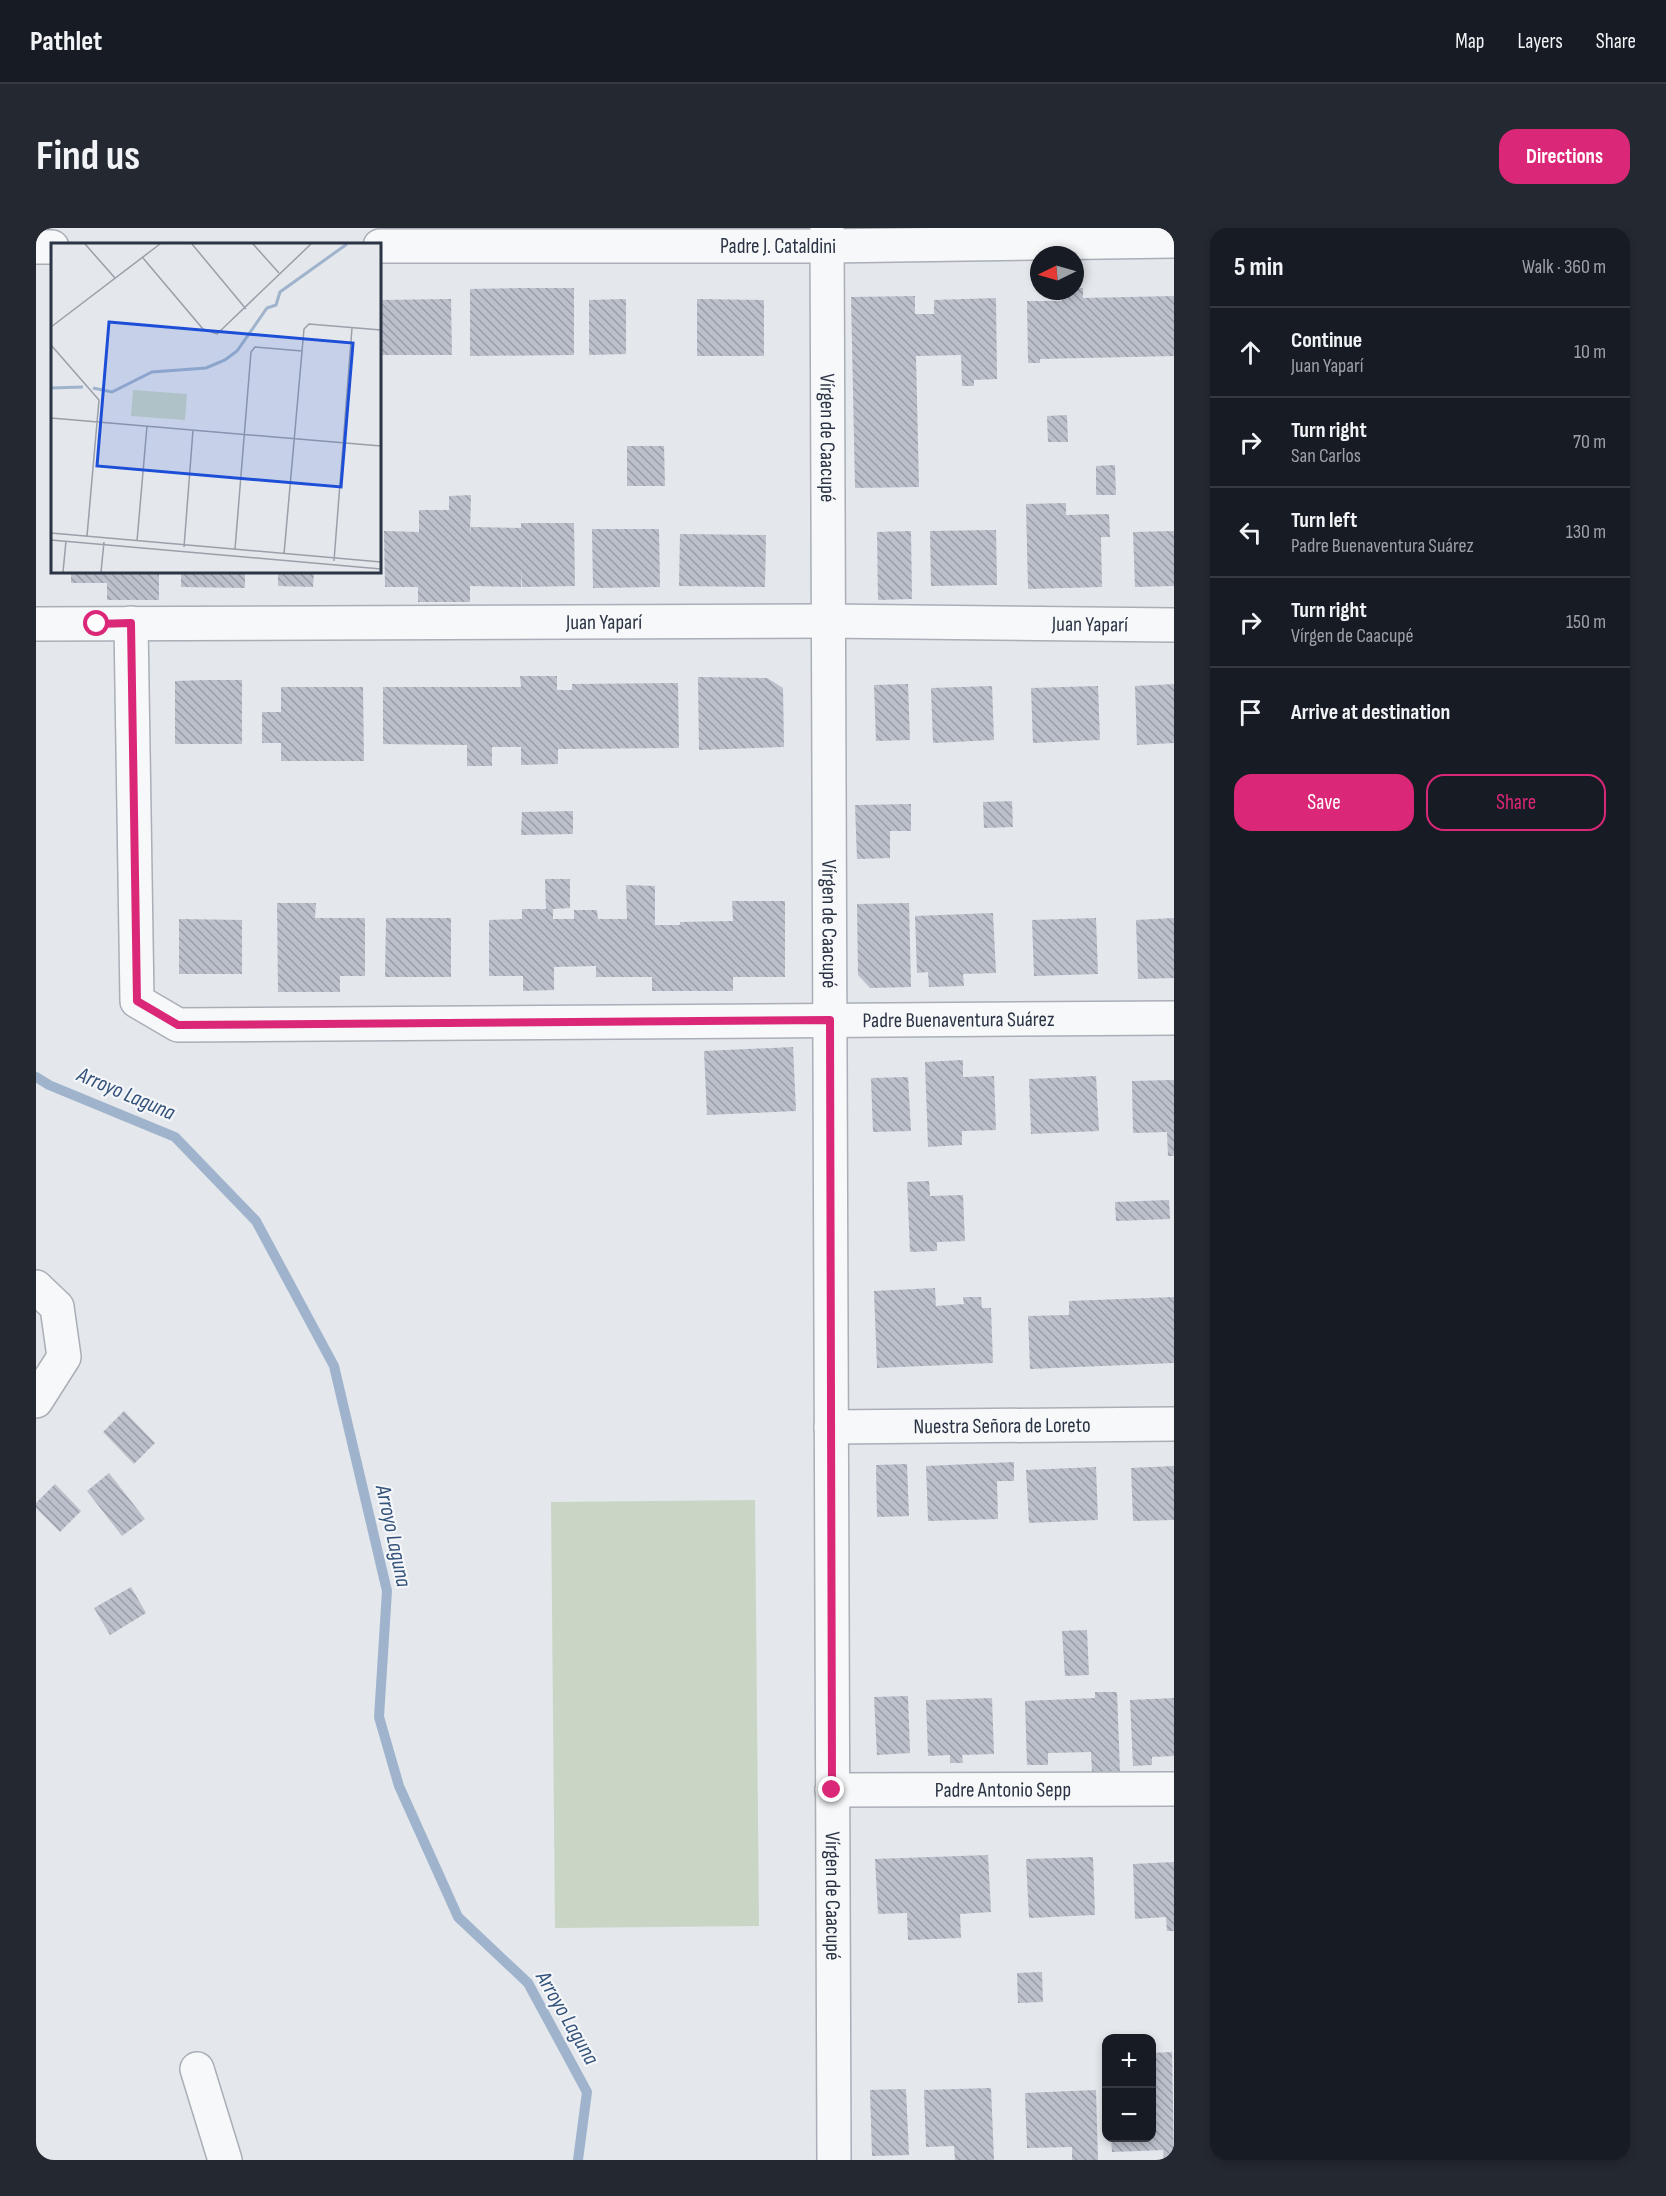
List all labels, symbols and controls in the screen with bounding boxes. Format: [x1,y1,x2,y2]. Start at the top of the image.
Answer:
text: Pathlet [30,25,102,58]
text: Map [1455,29,1484,54]
text: Layers [1517,29,1563,54]
text: Share [1596,29,1636,54]
button: Directions [1499,129,1630,184]
text: Find us [36,131,140,182]
street label: Padre J. Cataldini [720,233,836,259]
inset map [51,243,381,573]
north arrow [1030,246,1084,300]
text: 5 min [1234,252,1284,283]
text: Walk · 360 m [1522,255,1606,279]
text: Continue [1291,327,1362,354]
icon: ahead [1234,336,1267,369]
text: 10 m [1574,340,1606,364]
text: Juan Yaparí [1291,354,1364,378]
street label: Vírgen de Caacupé [815,374,840,502]
text: Turn right [1291,417,1367,444]
icon: right [1234,426,1267,459]
text: 70 m [1573,430,1606,454]
text: San Carlos [1291,444,1361,468]
text: Turn left [1291,507,1357,534]
icon: left [1234,516,1267,549]
text: 130 m [1566,520,1606,544]
text: Padre Buenaventura Suárez [1291,534,1474,558]
text: Turn right [1291,597,1367,624]
icon: right [1234,606,1267,639]
street label: Juan Yaparí [565,609,642,634]
route start [83,610,109,636]
text: 150 m [1566,610,1606,634]
street label: Juan Yaparí [1051,611,1128,637]
text: Vírgen de Caacupé [1291,624,1414,648]
icon: arrive [1234,696,1267,729]
text: Arrive at destination [1291,699,1450,726]
button: Save [1234,774,1414,831]
button: Share [1426,774,1606,831]
street label: Vírgen de Caacupé [817,860,842,988]
street label: Padre Buenaventura Suárez [862,1006,1055,1033]
water label: Arroyo Laguna [72,1061,179,1127]
street label: Nuestra Señora de Loreto [913,1412,1091,1439]
water label: Arroyo Laguna [369,1482,417,1590]
route end [818,1776,844,1802]
street label: Padre Antonio Sepp [935,1777,1071,1802]
street label: Vírgen de Caacupé [820,1832,846,1960]
water label: Arroyo Laguna [529,1966,605,2070]
map controls [1102,2034,1156,2142]
button: + [1102,2034,1156,2088]
button: − [1102,2088,1156,2142]

